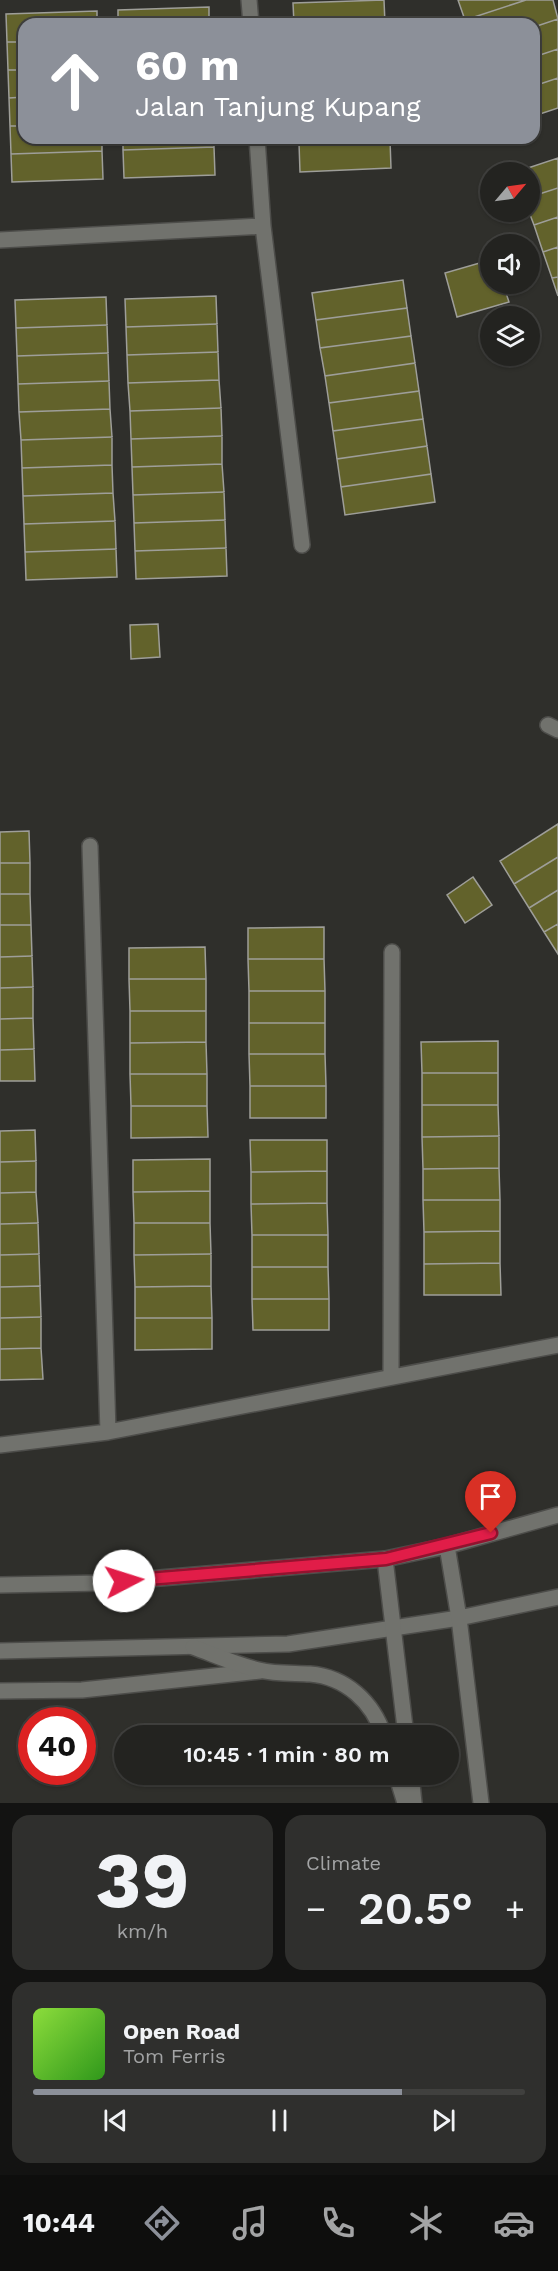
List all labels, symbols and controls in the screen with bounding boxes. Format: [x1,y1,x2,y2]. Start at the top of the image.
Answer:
text: 60 m [135,41,239,90]
icon: ahead [36,42,114,120]
text: Jalan Tanjung Kupang [135,91,421,123]
north arrow [480,162,540,222]
map controls [480,162,540,366]
button: sound [480,234,540,294]
button: layers [480,306,540,366]
pin [465,1471,516,1533]
icon: arrive [474,1480,507,1513]
position arrow [92,1549,156,1613]
speed limit sign: 40 [18,1707,96,1785]
text: 10:45 · 1 min · 80 m [183,1742,390,1767]
text: 39 [95,1834,190,1926]
text: Climate [306,1851,381,1875]
text: 20.5° [358,1882,473,1935]
text: − [306,1889,326,1928]
text: + [505,1889,525,1928]
text: km/h [117,1919,168,1943]
text: Open Road [123,2019,240,2044]
text: Tom Ferris [123,2044,226,2068]
icon: previous [99,2104,132,2137]
icon: pause [263,2104,296,2137]
icon: next [427,2104,460,2137]
icon: directions [141,2202,183,2244]
icon: music [229,2202,271,2244]
icon: phone [317,2202,359,2244]
icon: climate [405,2202,447,2244]
icon: car [493,2202,535,2244]
text: 10:44 [23,2207,95,2239]

